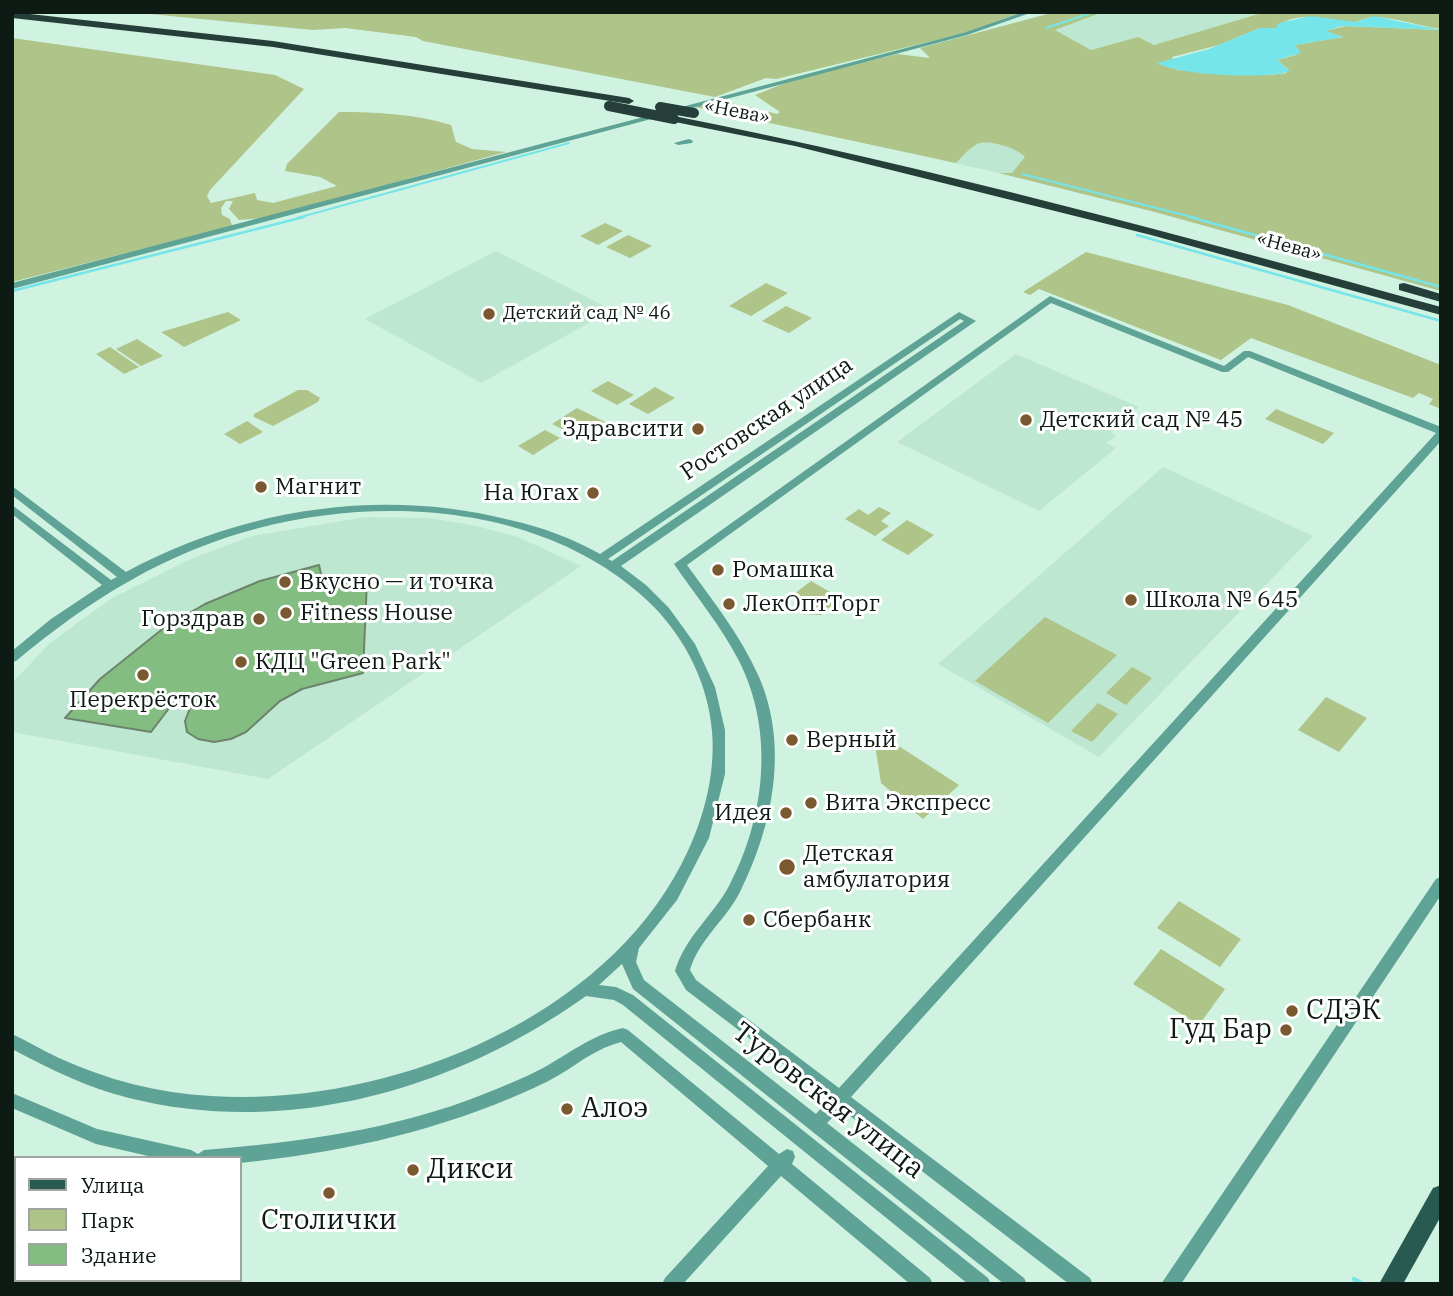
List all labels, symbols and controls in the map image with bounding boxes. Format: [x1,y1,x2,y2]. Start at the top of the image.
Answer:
street label: «Нева» [703,95,771,129]
street label: «Нева» [1254,228,1324,266]
place label: Детский сад № 46 [503,303,671,325]
marker: Детский сад № 46 [481,306,497,322]
street label: Ростовская улица [676,351,858,487]
place label: Детский сад № 45 [1040,406,1243,434]
marker: Детский сад № 45 [1018,412,1034,428]
place label: Здравсити [562,415,684,443]
marker: Здравсити [690,421,706,437]
place label: Магнит [275,473,361,501]
marker: Магнит [253,479,269,495]
place label: На Югах [484,479,579,507]
marker: На Югах [585,485,601,501]
place label: Ромашка [732,556,835,584]
marker: Ромашка [710,562,726,578]
place label: Вкусно — и точка [299,568,494,596]
marker: Вкусно — и точка [277,574,293,590]
place label: Школа № 645 [1145,586,1299,614]
place label: ЛекОптТорг [743,590,880,618]
marker: Школа № 645 [1123,592,1139,608]
marker: ЛекОптТорг [721,596,737,612]
place label: Fitness House [300,599,453,627]
place label: Горздрав [141,605,245,633]
marker: Fitness House [278,605,294,621]
marker: Горздрав [251,611,267,627]
place label: КДЦ "Green Park" [255,648,451,676]
marker: КДЦ "Green Park" [233,654,249,670]
marker: Перекрёсток [135,667,151,683]
place label: Перекрёсток [69,686,217,714]
place label: Верный [806,726,897,754]
marker: Верный [784,732,800,748]
place label: Вита Экспресс [825,789,991,817]
marker: Вита Экспресс [803,795,819,811]
place label: Идея [714,799,772,827]
marker: Идея [778,805,794,821]
place label: Детская амбулатория [803,840,950,894]
marker: Детская амбулатория [777,857,797,877]
place label: Сбербанк [763,906,871,934]
marker: Сбербанк [741,912,757,928]
place label: СДЭК [1306,994,1381,1028]
marker: СДЭК [1284,1003,1300,1019]
place label: Гуд Бар [1169,1013,1272,1047]
street label: Туровская улица [725,1016,931,1186]
marker: Гуд Бар [1278,1022,1294,1038]
place label: Алоэ [581,1092,648,1126]
marker: Алоэ [559,1101,575,1117]
place label: Дикси [427,1153,514,1187]
legend [14,1156,242,1282]
marker: Дикси [405,1162,421,1178]
text: Улица [81,1171,145,1199]
marker: Столички [321,1185,337,1201]
place label: Столички [261,1204,397,1238]
text: Парк [81,1206,134,1234]
text: Здание [81,1241,156,1269]

